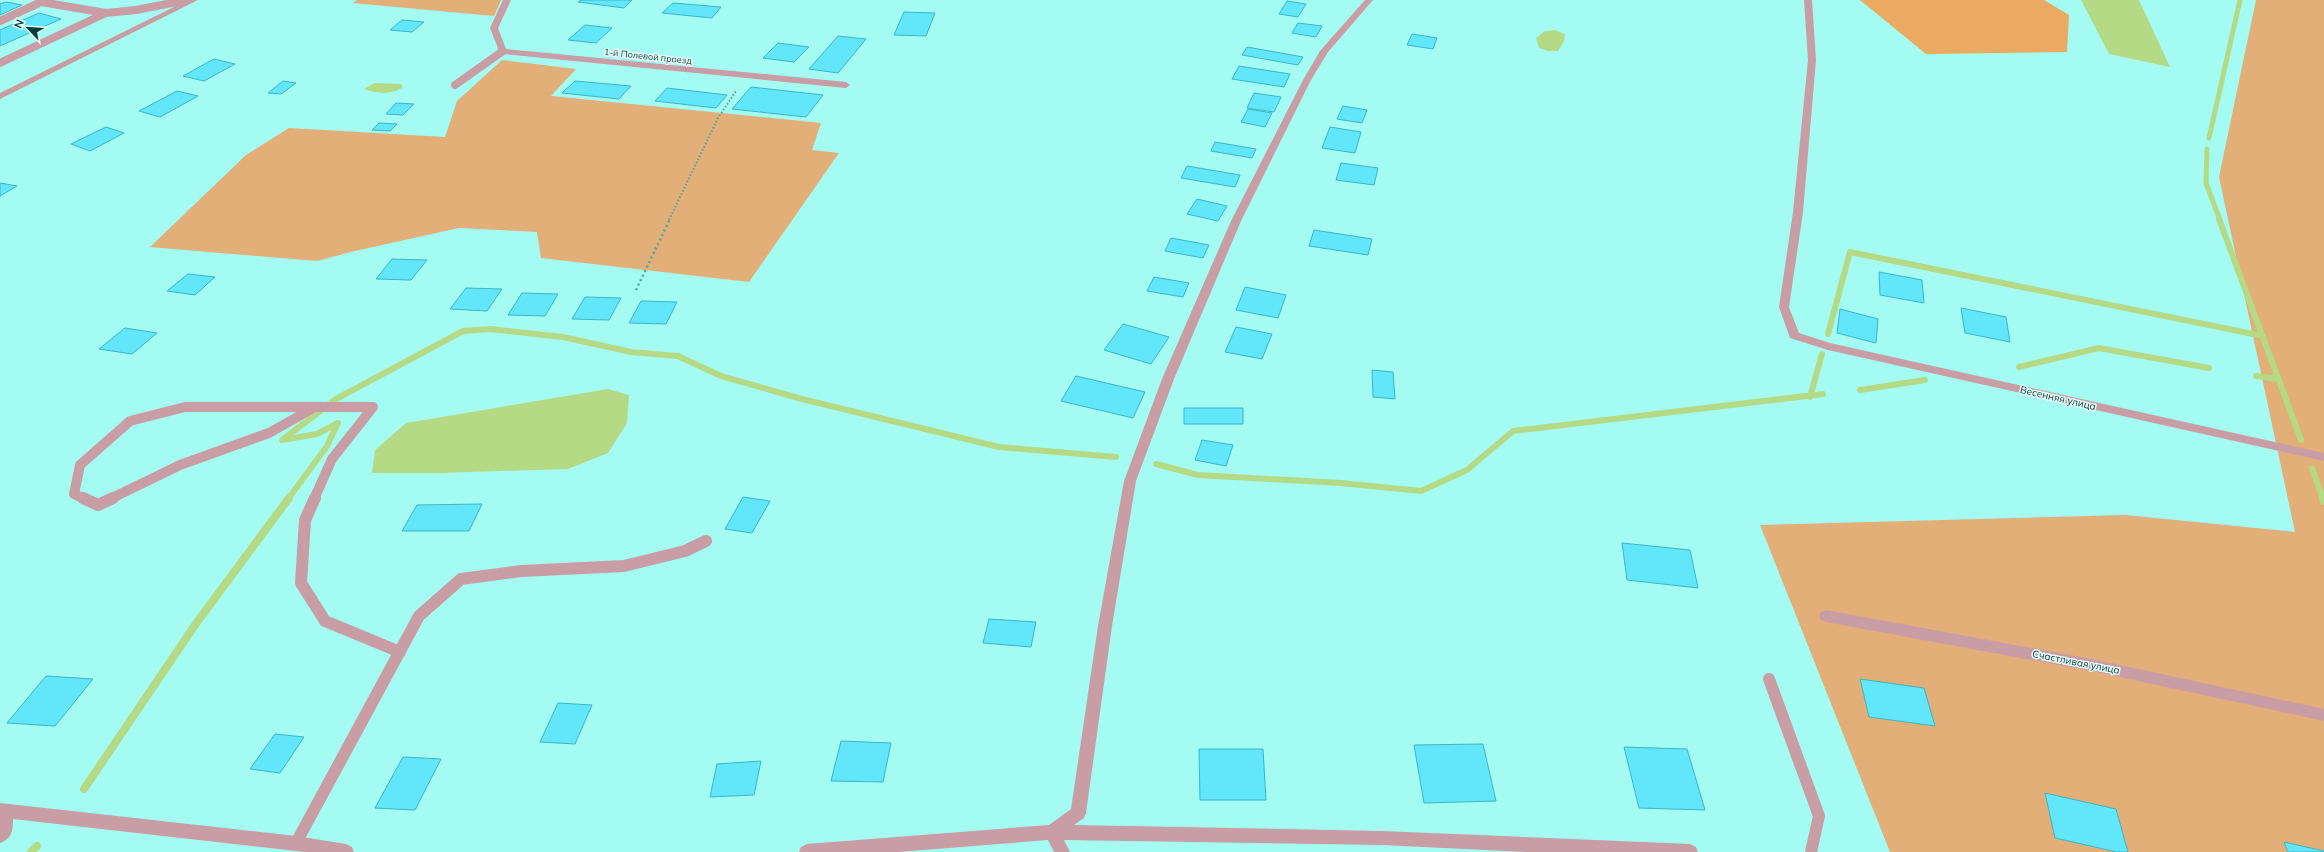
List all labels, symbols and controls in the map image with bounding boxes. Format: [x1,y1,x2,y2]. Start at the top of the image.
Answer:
north arrow [8,8,48,48]
text: N [11,17,27,30]
street label: 1-й Полевой проезд [603,46,693,66]
street label: Весенняя улица [2019,383,2097,413]
street label: Счастливая улица [2031,647,2121,677]

